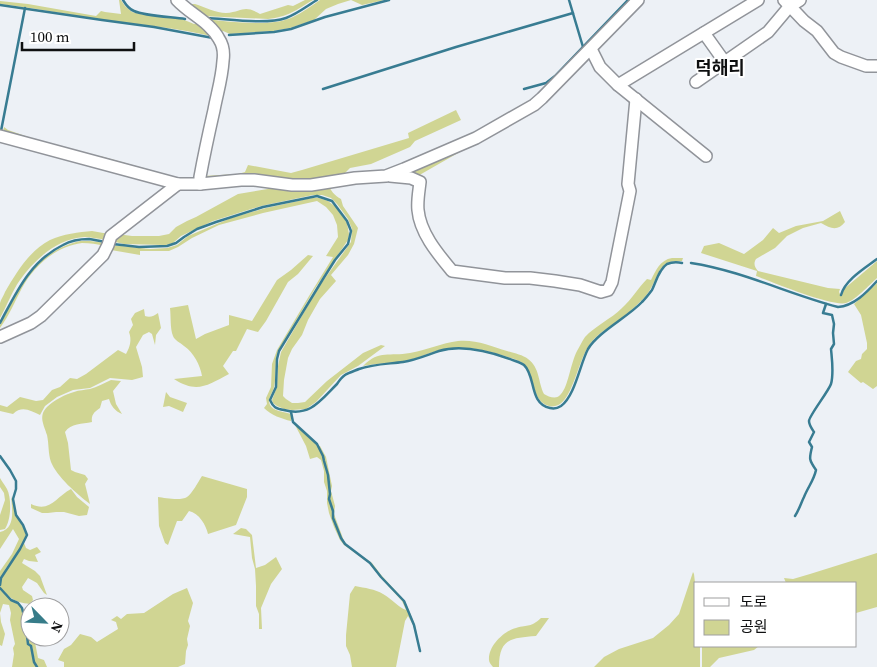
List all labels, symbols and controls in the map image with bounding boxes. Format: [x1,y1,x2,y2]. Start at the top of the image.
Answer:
scale bar [22,20,135,52]
text: 100 m [30,26,70,47]
district label: 덕해리 [695,55,745,80]
legend [694,582,857,647]
text: 도로 [740,591,768,612]
north arrow [20,597,70,647]
text: 공원 [740,616,768,637]
text: N [46,619,68,636]

